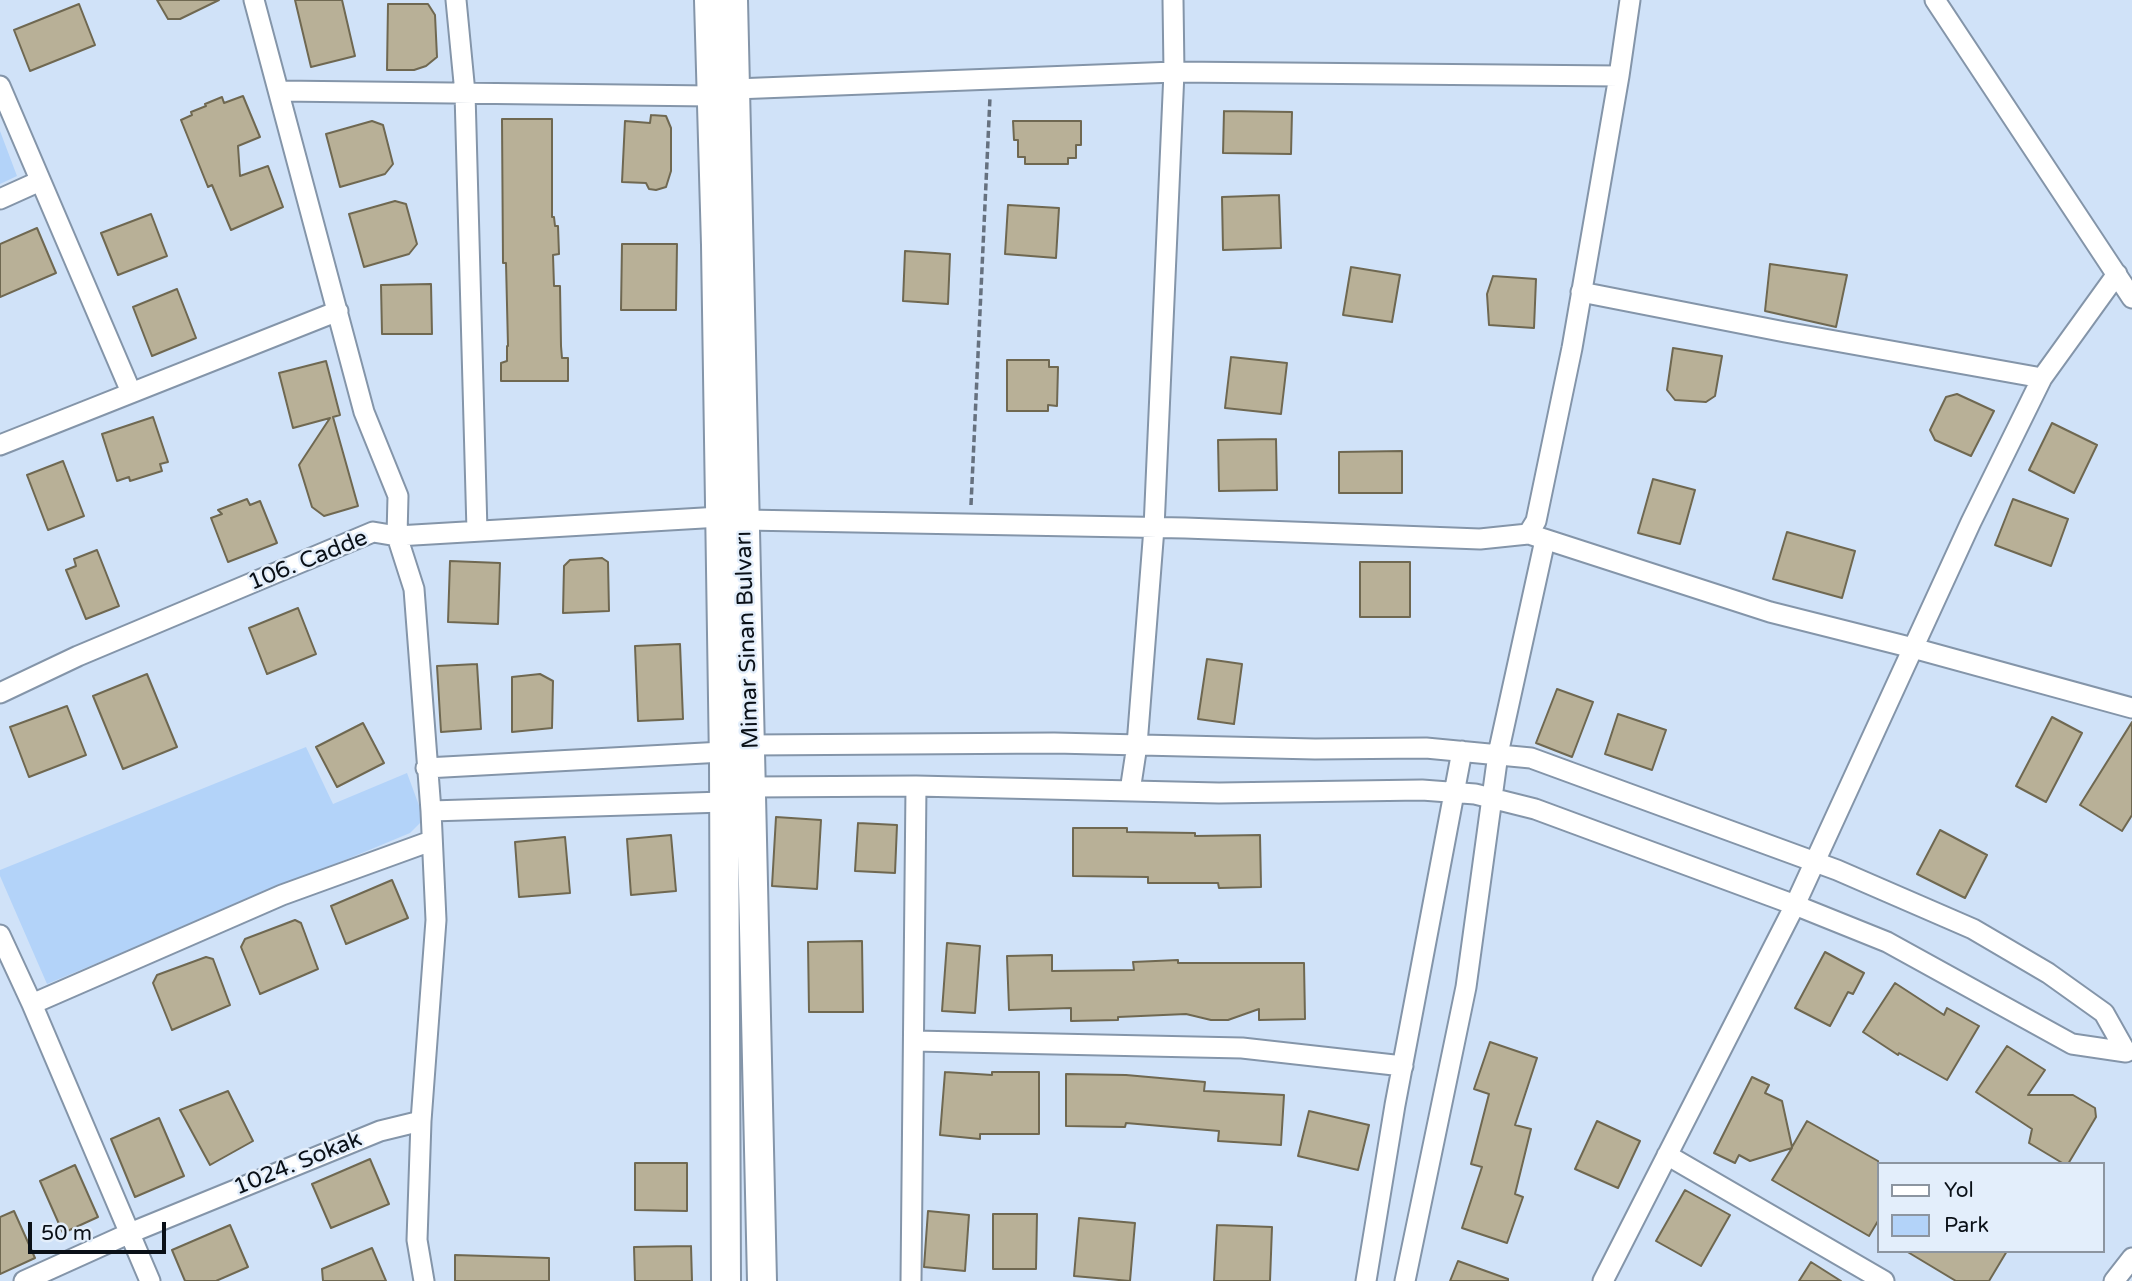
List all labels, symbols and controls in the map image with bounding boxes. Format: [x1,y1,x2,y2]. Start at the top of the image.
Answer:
street label: 106. Cadde [244,525,372,597]
street label: Mimar Sinan Bulvarı [730,530,766,750]
street label: 1024. Sokak [230,1126,366,1202]
legend [1876,1162,2104,1253]
text: Yol [1944,1178,1974,1203]
scale bar [32,1208,170,1252]
text: Park [1944,1213,1989,1238]
text: 50 m [41,1221,92,1246]

